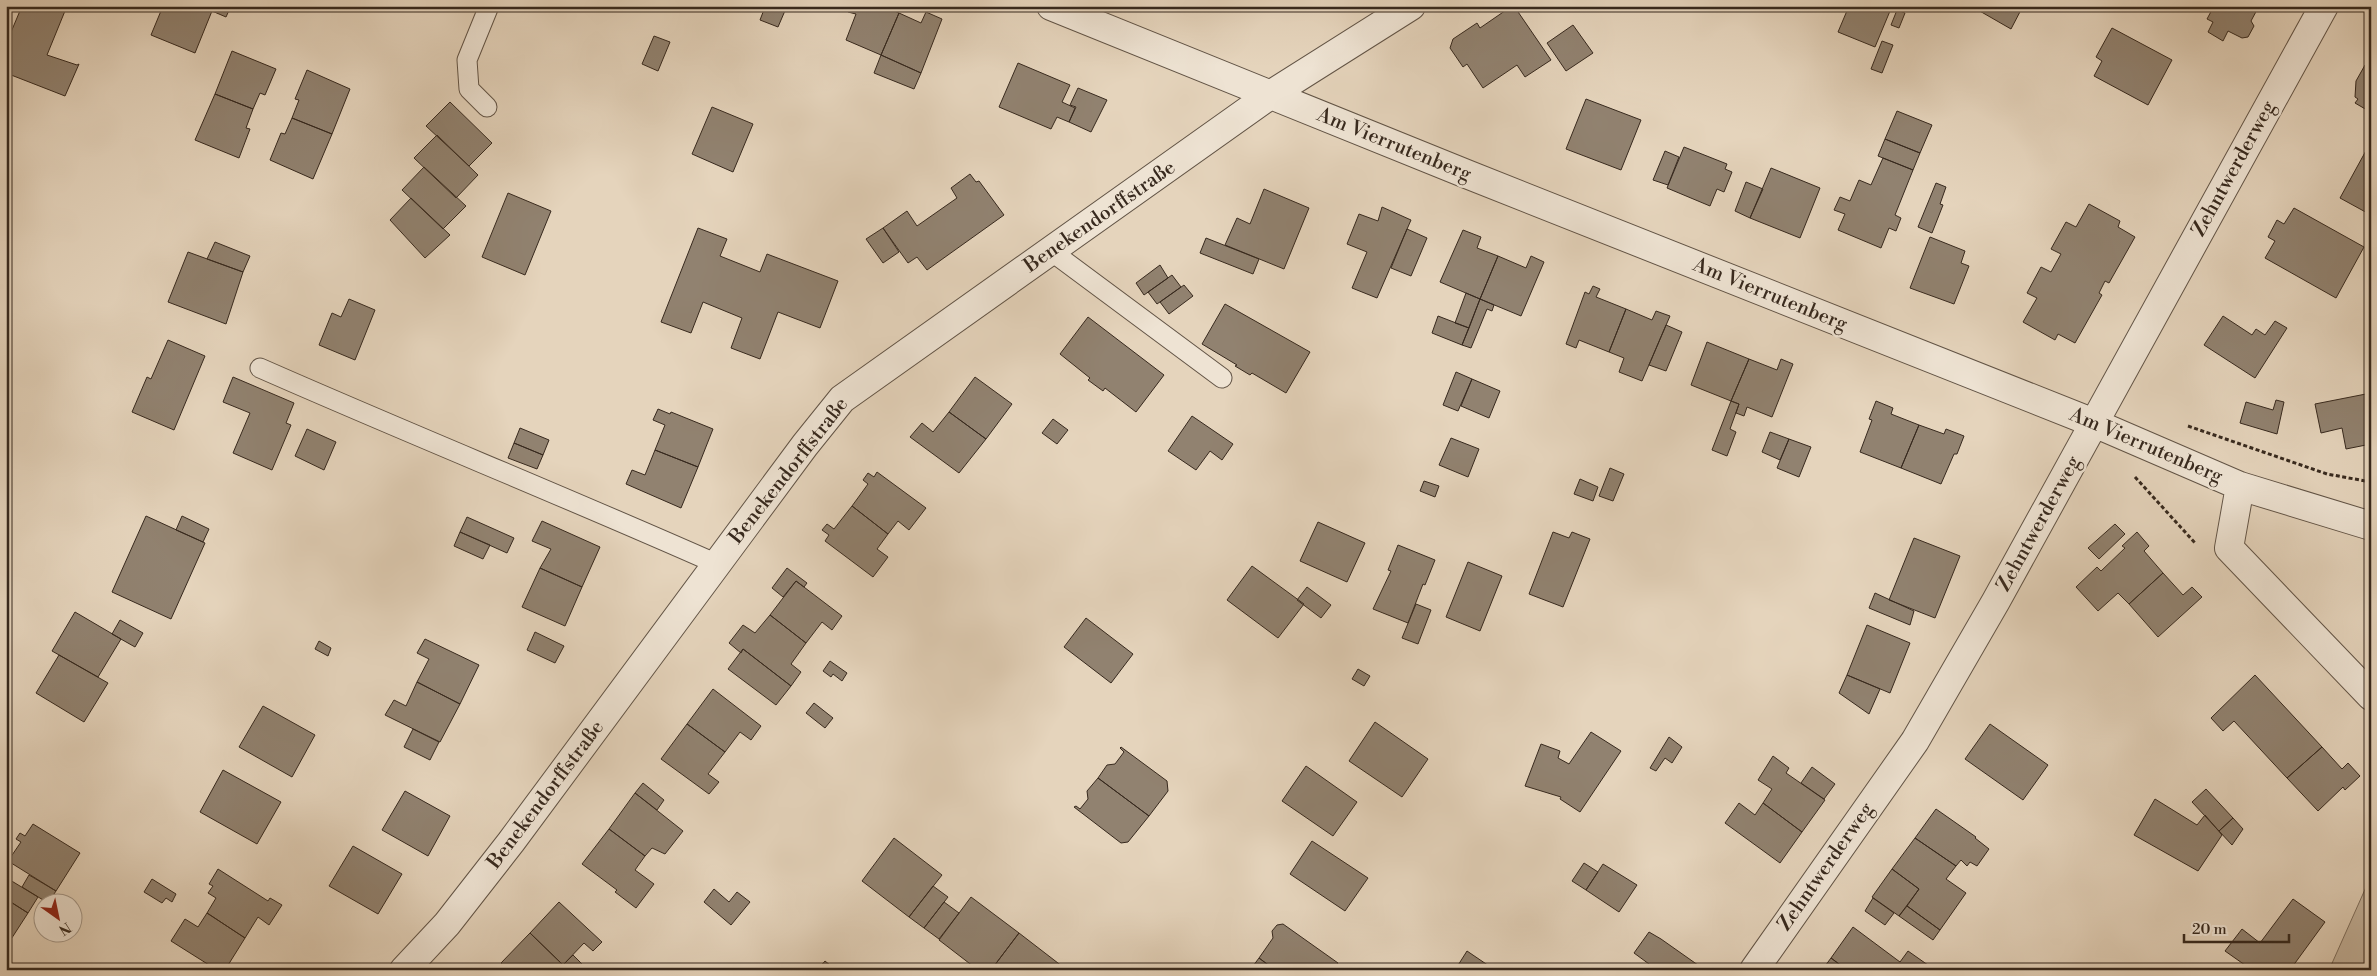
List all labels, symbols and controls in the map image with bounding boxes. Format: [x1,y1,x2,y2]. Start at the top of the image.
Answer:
street label: Zehntwerderweg [2186,96,2282,241]
street label: Am Vierrutenberg [1312,102,1475,188]
street label: Benekendorffstraße [1019,155,1181,279]
street label: Am Vierrutenberg [1688,252,1851,338]
street label: Benekendorffstraße [723,393,854,550]
street label: Am Vierrutenberg [2065,402,2227,490]
street label: Zehntwerderweg [1991,451,2087,596]
street label: Benekendorffstraße [481,716,610,875]
street label: Zehntwerderweg [1772,797,1880,936]
north arrow [32,894,82,944]
scale bar [2184,911,2290,943]
text: N [55,917,74,939]
text: 20 m [2192,920,2227,939]

